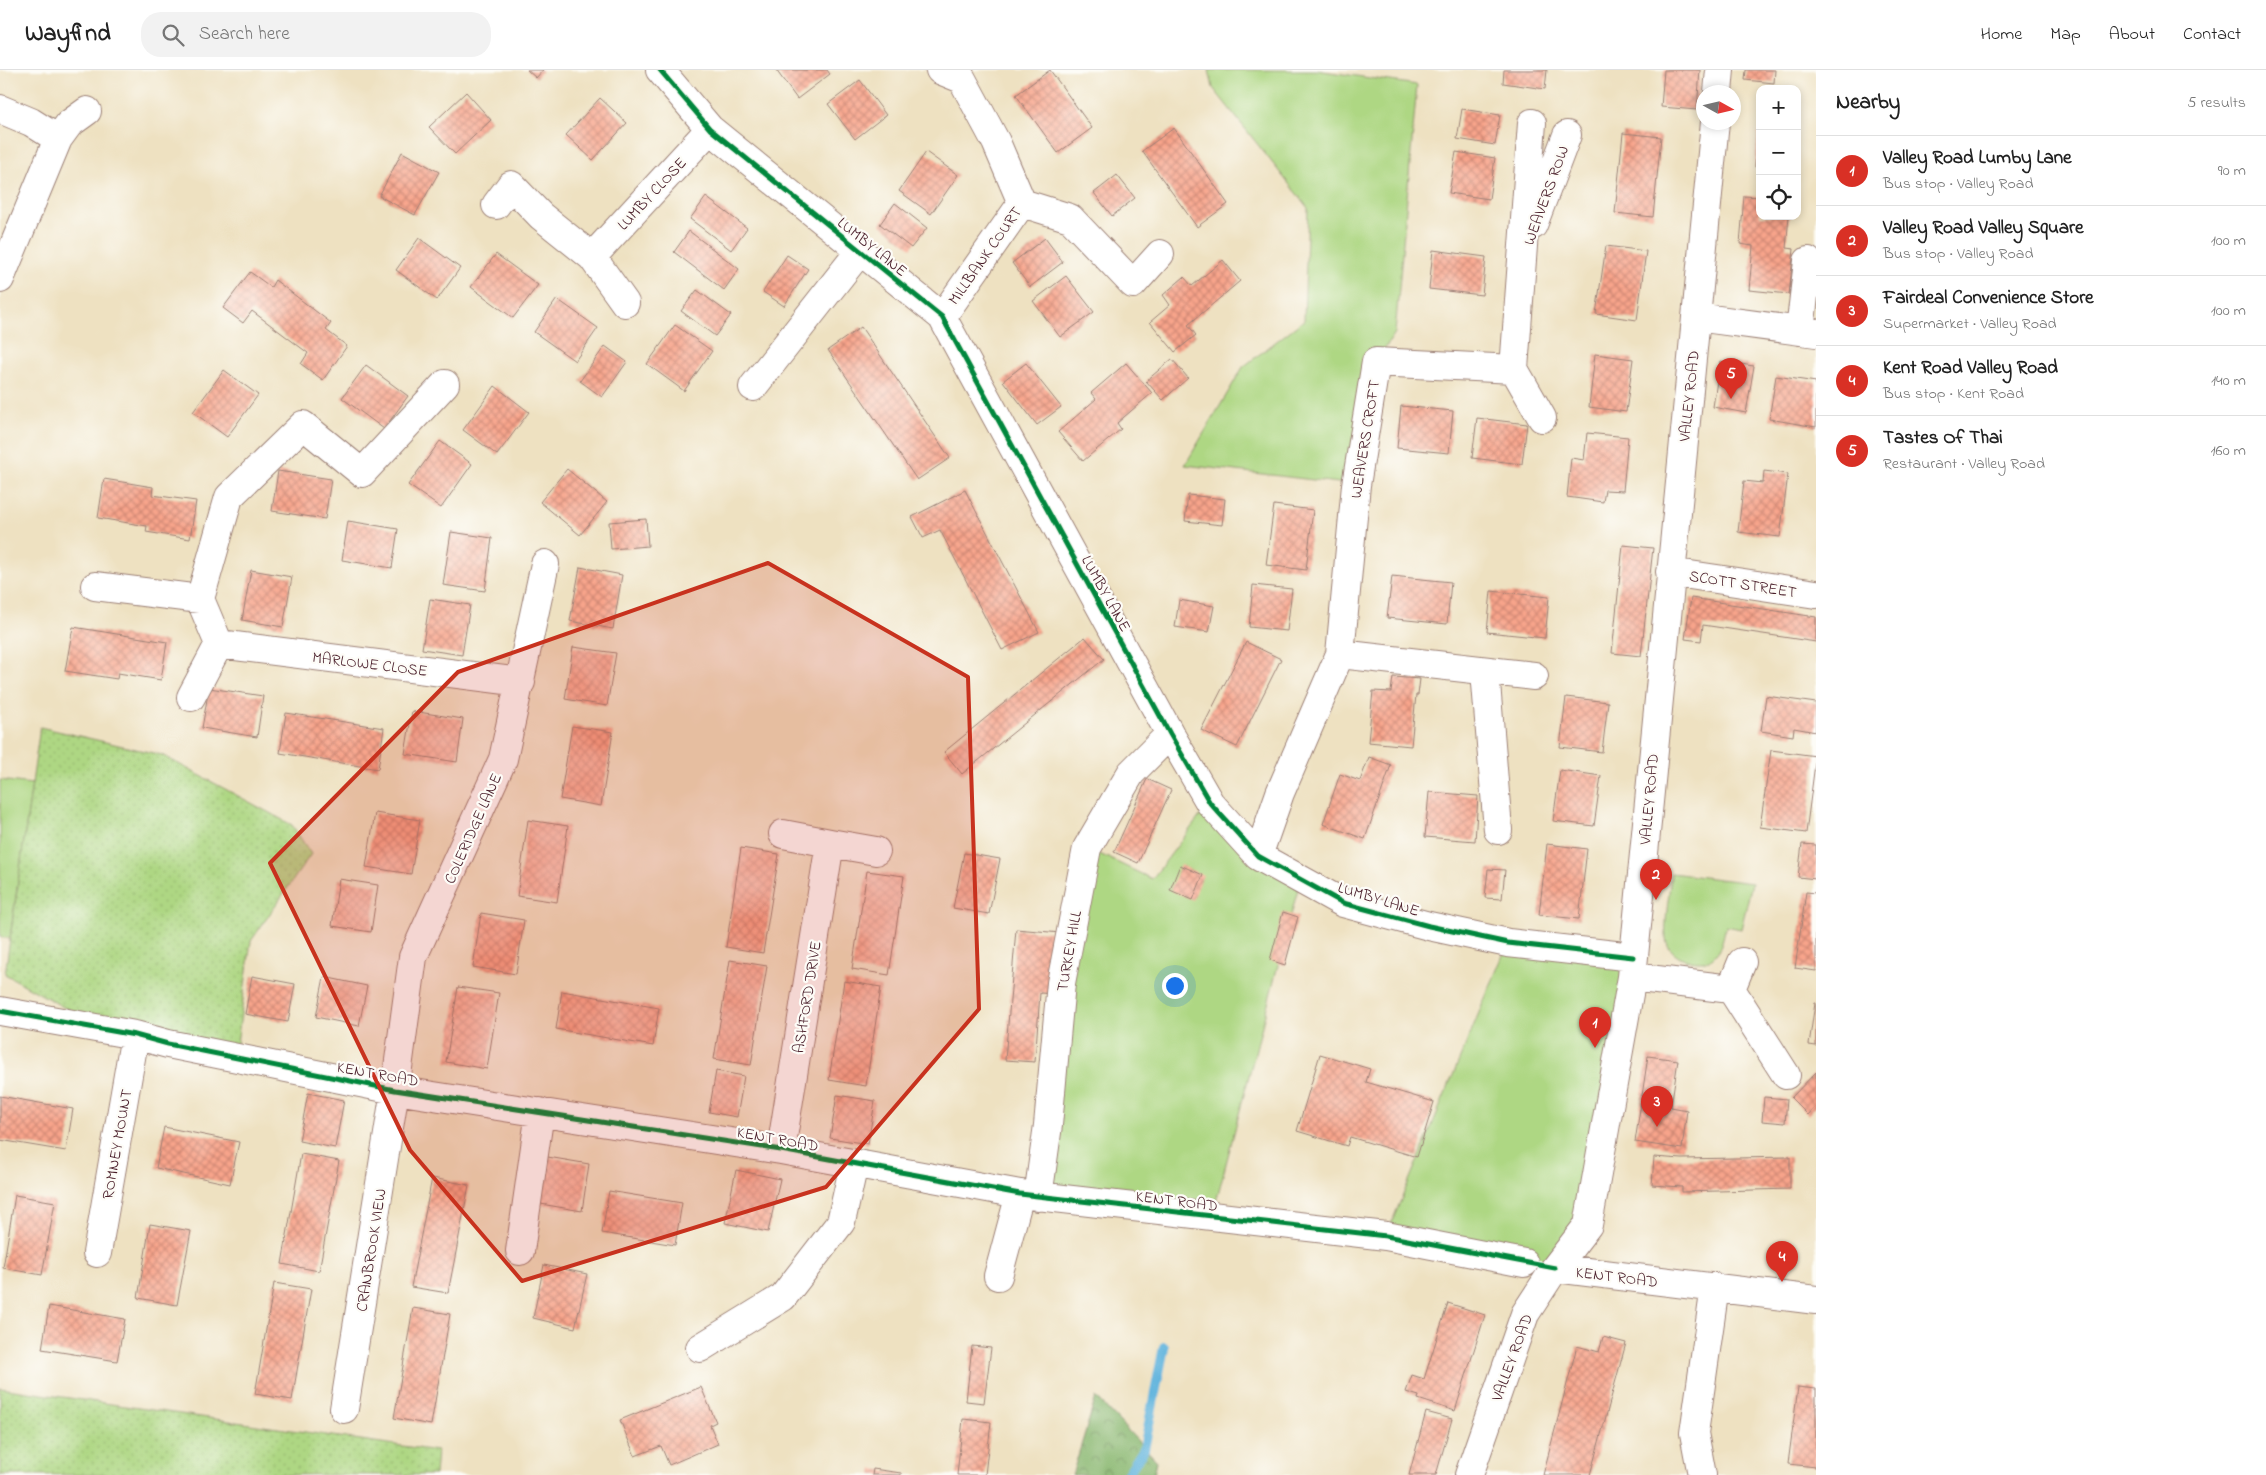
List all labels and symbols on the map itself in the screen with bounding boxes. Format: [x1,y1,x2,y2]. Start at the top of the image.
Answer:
north arrow [1696,85,1741,130]
street label: WEAVERS ROW [1518,143,1576,249]
street label: LUMBY CLOSE [612,152,693,237]
street label: MILLBANK COURT [943,202,1029,310]
street label: LUMBY LANE [831,212,912,283]
street label: VALLEY ROAD [1673,350,1707,444]
pin: 5 [1715,358,1747,399]
street label: WEAVERS CROFT [1345,378,1387,500]
street label: LUMBY LANE [1074,551,1136,637]
street label: SCOTT STREET [1687,565,1798,605]
street label: MARLOWE CLOSE [311,646,429,684]
street label: VALLEY ROAD [1634,753,1666,847]
street label: COLERIDGE LANE [439,770,509,888]
pin: 2 [1640,859,1672,900]
street label: LUMBY LANE [1335,876,1422,924]
street label: TURKEY HILL [1051,909,1089,994]
street label: ASHFORD DRIVE [787,940,829,1055]
your location [1162,973,1188,999]
pin: 1 [1579,1007,1611,1048]
street label: KENT ROAD [335,1056,420,1094]
pin: 3 [1641,1086,1673,1127]
street label: ROMNEY MOUNT [96,1087,139,1201]
street label: KENT ROAD [735,1121,820,1159]
street label: KENT ROAD [1134,1185,1219,1219]
street label: CRANBROOK VIEW [350,1187,394,1314]
pin: 4 [1766,1241,1798,1282]
street label: KENT ROAD [1574,1261,1659,1295]
street label: VALLEY ROAD [1486,1311,1540,1406]

